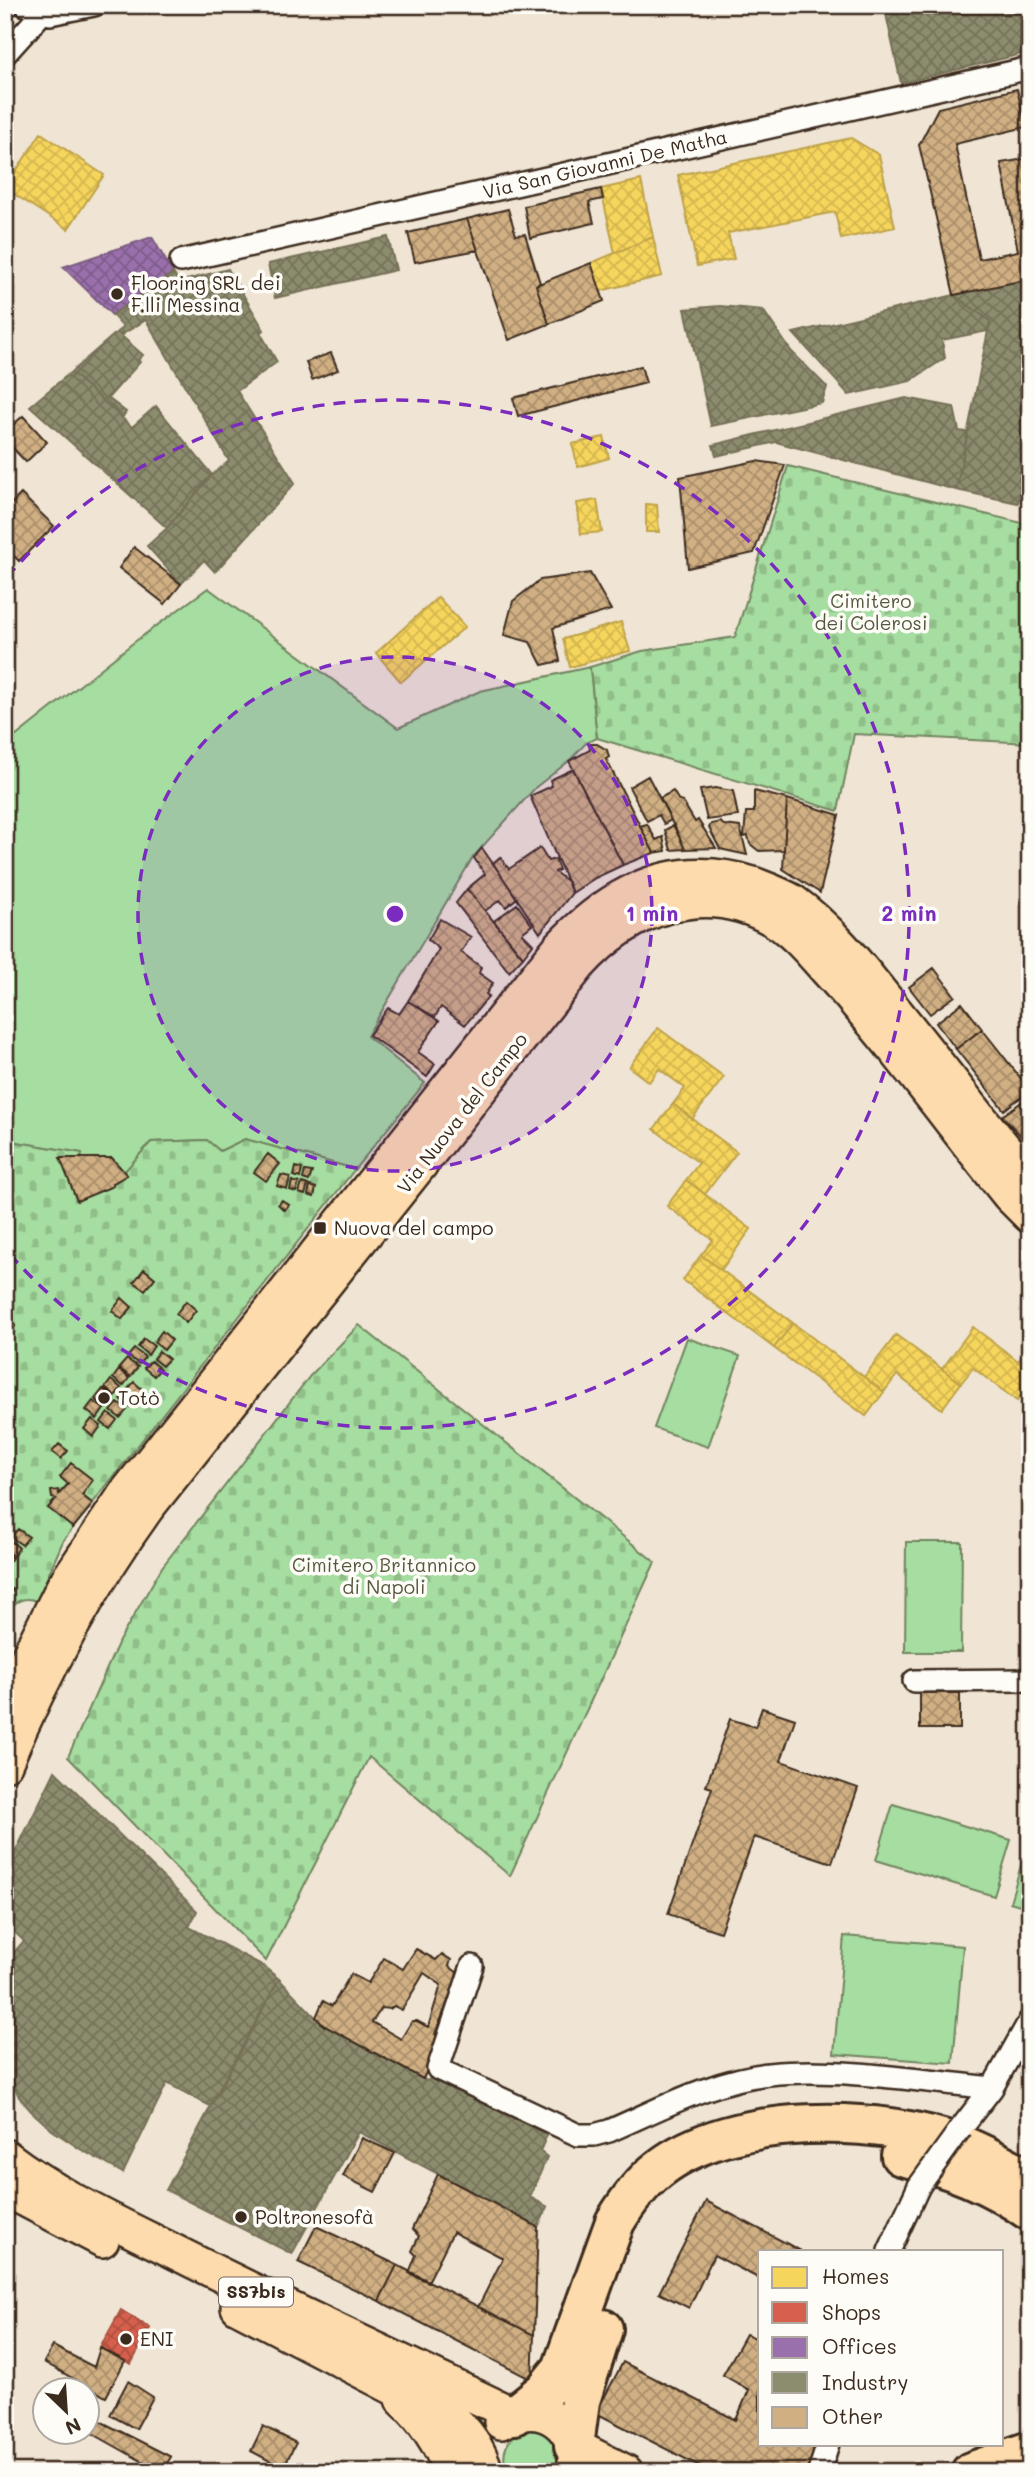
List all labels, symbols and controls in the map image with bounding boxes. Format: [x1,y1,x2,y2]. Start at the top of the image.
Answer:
street label: Via San Giovanni De Matha [480,123,729,204]
place label: Flooring SRL dei F.lli Messina [131,270,280,317]
marker: Flooring SRL dei F.lli Messina [109,286,125,302]
park label: Cimitero dei Colerosi [815,588,927,635]
text: 1 min [626,899,678,926]
text: 2 min [881,899,937,926]
centre of rings [383,902,407,926]
street label: Via Nuova del Campo [391,1027,532,1198]
place label: Nuova del campo [334,1215,493,1240]
marker: Nuova del campo [312,1220,328,1236]
place label: Totò [118,1385,159,1410]
marker: Totò [96,1390,112,1406]
park label: Cimitero Britannico di Napoli [292,1552,476,1599]
place label: Poltronesofà [255,2204,374,2229]
marker: Poltronesofà [233,2209,249,2225]
legend [758,2250,1004,2446]
text: Homes [822,2262,889,2289]
road number: SS7bis [219,2278,293,2306]
text: Shops [822,2298,881,2325]
place label: ENI [140,2326,173,2351]
marker: ENI [118,2331,134,2347]
text: Offices [822,2332,897,2359]
text: Industry [822,2368,909,2395]
north arrow [32,2376,102,2446]
text: Other [822,2402,883,2429]
text: N [62,2412,85,2441]

